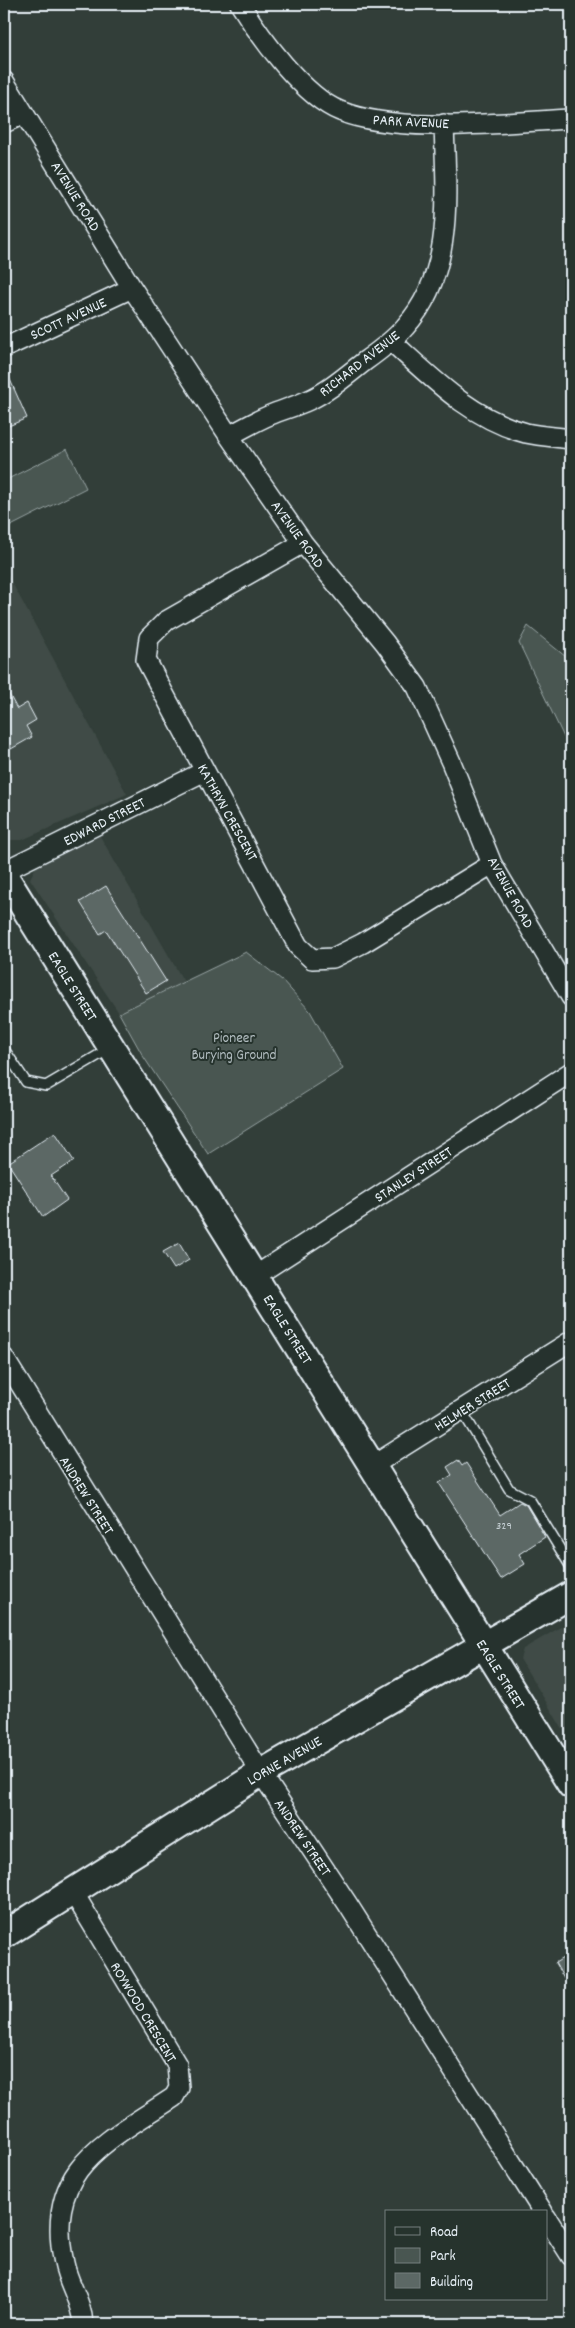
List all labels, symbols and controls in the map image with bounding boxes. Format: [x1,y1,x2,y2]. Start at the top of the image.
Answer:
street label: PARK AVENUE [372,110,450,136]
street label: AVENUE ROAD [44,158,105,237]
street label: SCOTT AVENUE [27,292,111,347]
street label: RICHARD AVENUE [315,326,406,403]
street label: AVENUE ROAD [264,497,329,574]
street label: KATHRYN CRESCENT [190,760,262,866]
street label: EDWARD STREET [60,793,150,853]
street label: AVENUE ROAD [480,853,538,933]
street label: EAGLE STREET [41,948,101,1026]
park label: Pioneer Burying Ground [191,1028,277,1067]
street label: STANLEY STREET [371,1142,458,1209]
street label: EAGLE STREET [256,1291,316,1369]
street label: HELMER STREET [431,1373,516,1438]
street label: ANDREW STREET [52,1452,118,1540]
house number: 329 [496,1518,512,1535]
street label: EAGLE STREET [469,1636,529,1714]
street label: LORNE AVENUE [243,1731,327,1792]
street label: ANDREW STREET [267,1795,335,1881]
street label: ROYWOOD CRESCENT [103,1958,181,2068]
legend [385,2210,548,2300]
text: Road [430,2222,458,2244]
text: Park [430,2246,456,2268]
text: Building [430,2272,473,2294]

